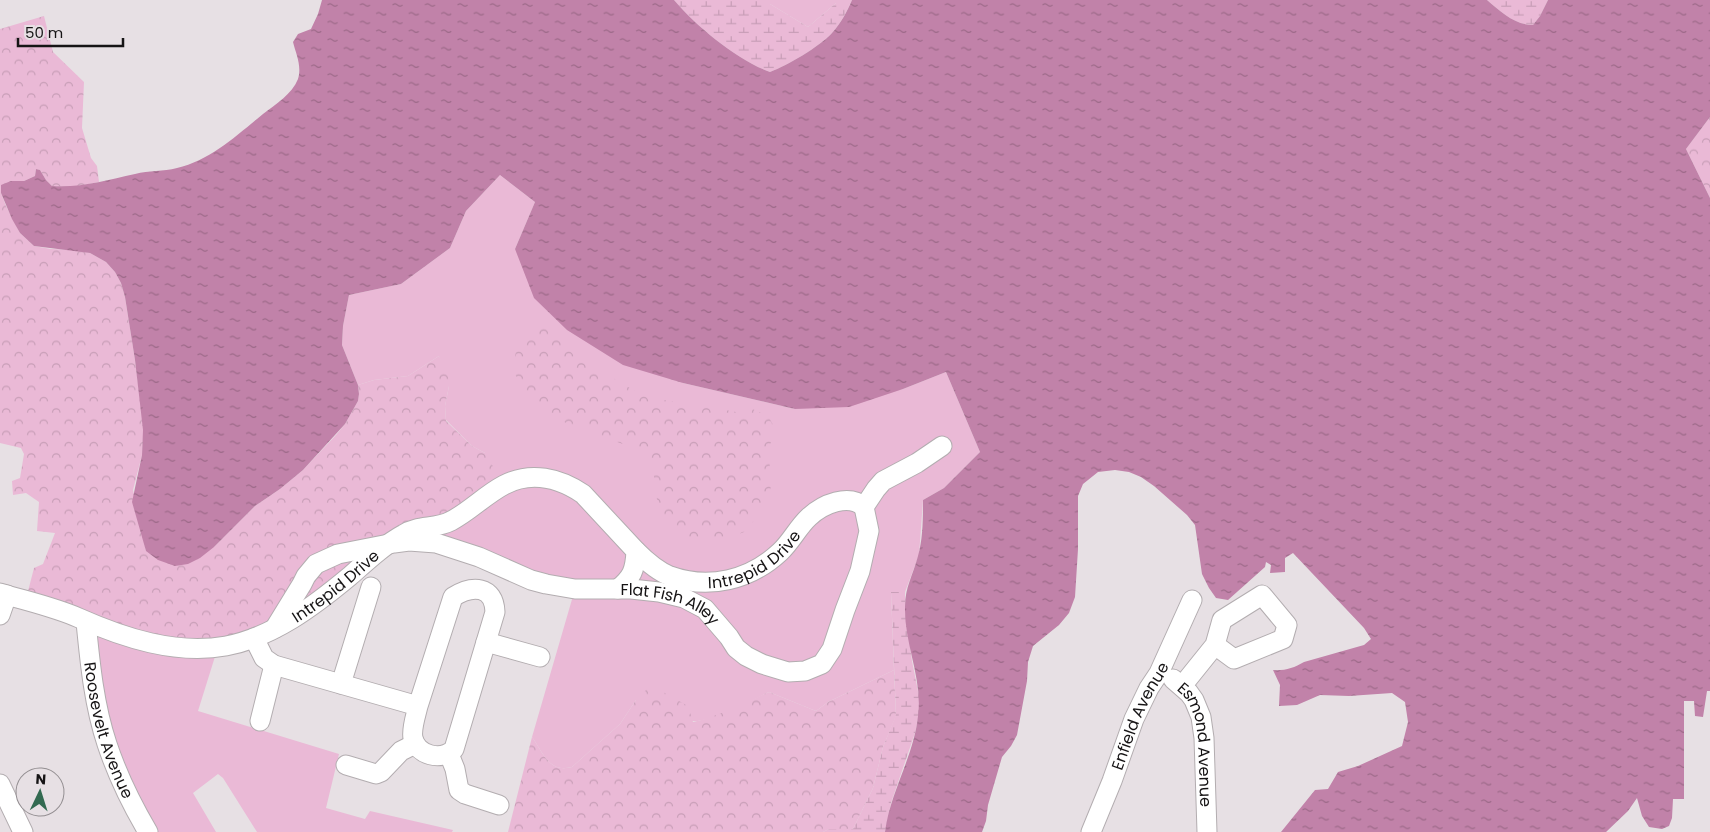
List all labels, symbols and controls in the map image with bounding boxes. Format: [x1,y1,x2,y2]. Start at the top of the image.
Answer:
scale bar [18,15,122,47]
text: 50 m [25,22,63,43]
street label: Intrepid Drive [707,525,806,594]
street label: Intrepid Drive [288,544,384,628]
street label: Flat Fish Alley [621,578,725,630]
street label: Enfield Avenue [1106,658,1174,773]
street label: Roosevelt Avenue [78,661,139,803]
street label: Esmond Avenue [1172,677,1217,807]
north arrow [15,767,65,817]
text: N [35,769,47,789]

